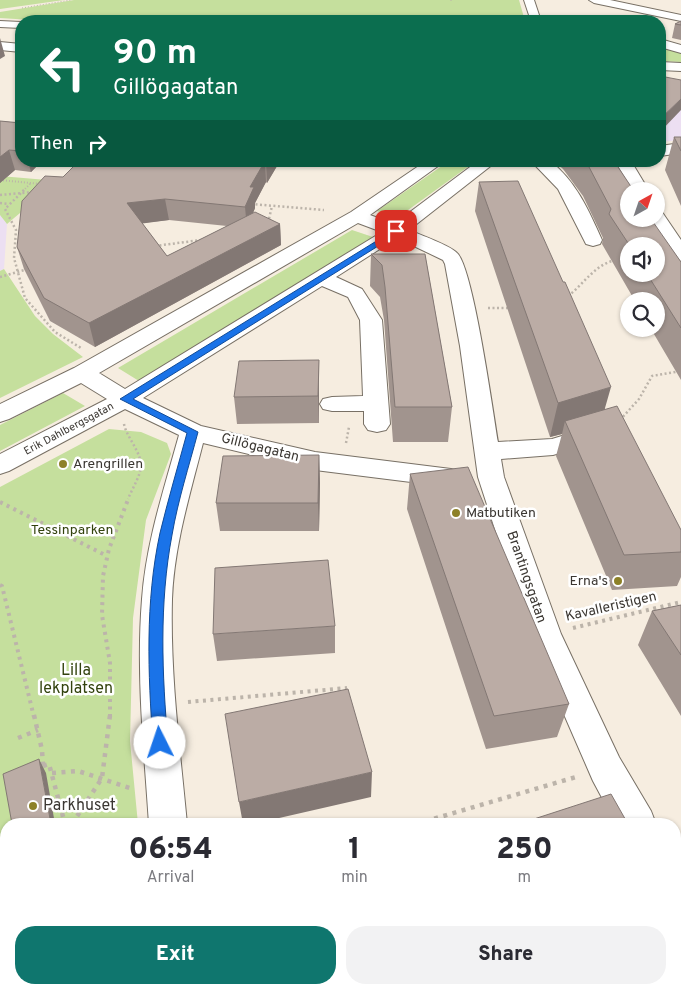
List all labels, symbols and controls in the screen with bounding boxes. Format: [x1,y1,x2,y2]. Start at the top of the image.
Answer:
text: 90 m [113,32,197,76]
icon: left [30,35,95,100]
text: Gillögagatan [113,75,238,102]
icon: right [83,130,111,158]
text: Then [30,132,73,156]
north arrow [620,182,665,228]
map controls [620,182,665,337]
pin [375,210,417,252]
icon: arrive [382,217,410,245]
button: sound [620,237,665,282]
button: search [620,292,665,337]
street label: Erik Dahlbergsgatan [22,399,116,459]
street label: Gillögagatan [219,430,301,466]
place label: Arengrillen [73,456,143,473]
marker: Arengrillen [57,458,69,470]
place label: Matbutiken [466,505,536,522]
marker: Matbutiken [450,507,462,519]
park label: Tessinparken [31,522,113,539]
street label: Brantingsgatan [502,529,550,625]
place label: Erna's [569,573,608,590]
marker: Erna's [612,575,624,587]
street label: Kavalleristigen [564,588,658,626]
park label: Lilla lekplatsen [39,661,113,699]
position arrow [133,716,185,768]
place label: Parkhuset [43,796,116,816]
marker: Parkhuset [27,800,39,812]
text: 06:54 [128,832,213,869]
text: 1 [348,832,361,869]
text: 250 [496,832,553,869]
text: Arrival [147,868,194,888]
text: min [341,868,368,888]
text: m [518,868,531,888]
button: Exit [15,926,336,984]
button: Share [346,926,666,984]

